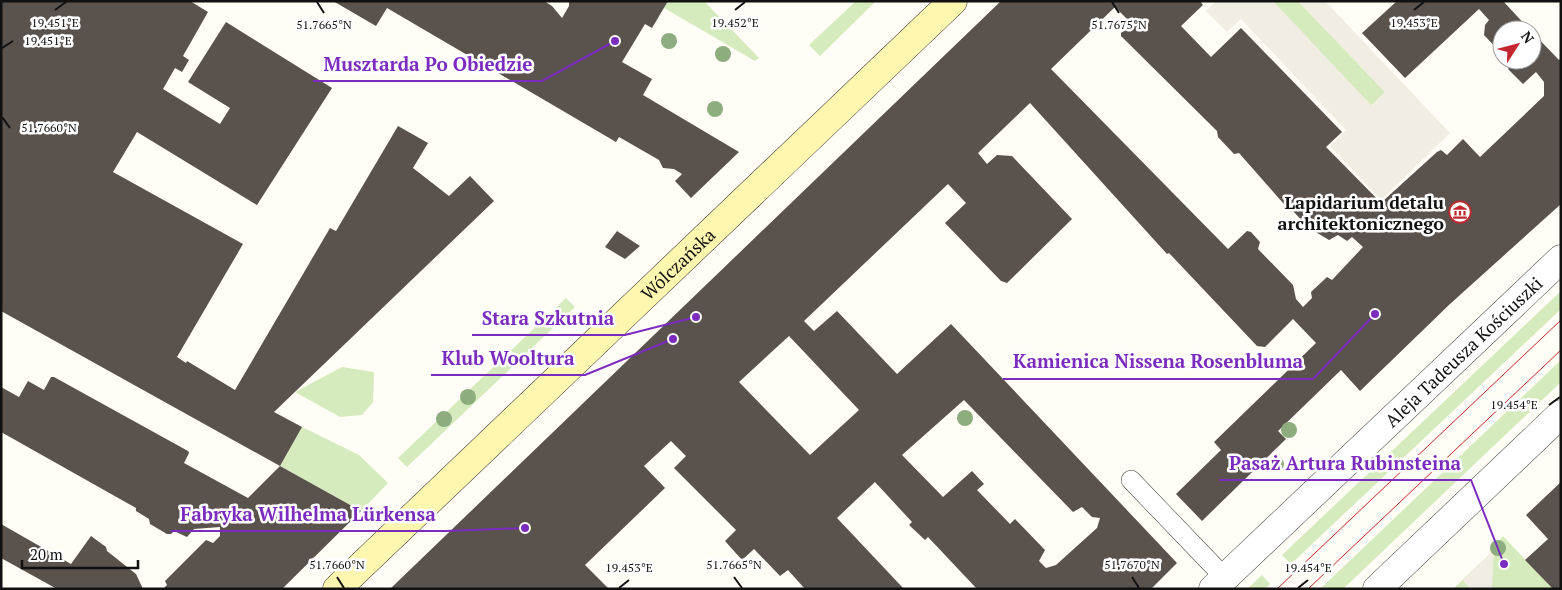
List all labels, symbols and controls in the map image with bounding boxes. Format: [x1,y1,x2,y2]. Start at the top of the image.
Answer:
text: 19.451°E [31,15,79,30]
text: 19.452°E [711,15,759,30]
text: 19.453°E [1390,15,1438,30]
text: 51.7665°N [296,17,352,32]
text: 51.7675°N [1091,17,1147,32]
north arrow [1492,20,1542,70]
text: N [1517,27,1539,47]
text: 19.451°E [24,33,72,48]
callout: Musztarda Po Obiedzie [313,47,542,81]
text: Musztarda Po Obiedzie [323,51,533,76]
text: 51.7660°N [21,120,77,135]
place label: Lapidarium detalu architektonicznego [1277,190,1444,235]
museum icon: Lapidarium detalu architektonicznego [1448,200,1472,224]
street label: Wólczańska [635,223,720,305]
street label: Aleja Tadeusza Kościuszki [1379,271,1547,432]
callout: Stara Szkutnia [472,301,625,335]
text: Stara Szkutnia [482,305,615,330]
callout: Klub Wooltura [431,341,585,375]
text: Klub Wooltura [441,345,575,370]
callout: Kamienica Nissena Rosenbluma [1003,345,1313,379]
text: Kamienica Nissena Rosenbluma [1013,348,1303,373]
text: 19.454°E [1490,397,1538,412]
callout: Pasaż Artura Rubinsteina [1219,446,1471,480]
text: Pasaż Artura Rubinsteina [1229,450,1461,475]
callout: Fabryka Wilhelma Lürkensa [171,497,446,531]
text: Fabryka Wilhelma Lürkensa [180,501,436,526]
scale bar [22,538,139,570]
text: 20 m [30,544,63,564]
text: 51.7660°N [309,557,365,572]
text: 51.7665°N [706,557,762,572]
text: 51.7670°N [1104,557,1160,572]
text: 19.453°E [605,560,653,575]
text: 19.454°E [1284,560,1332,575]

